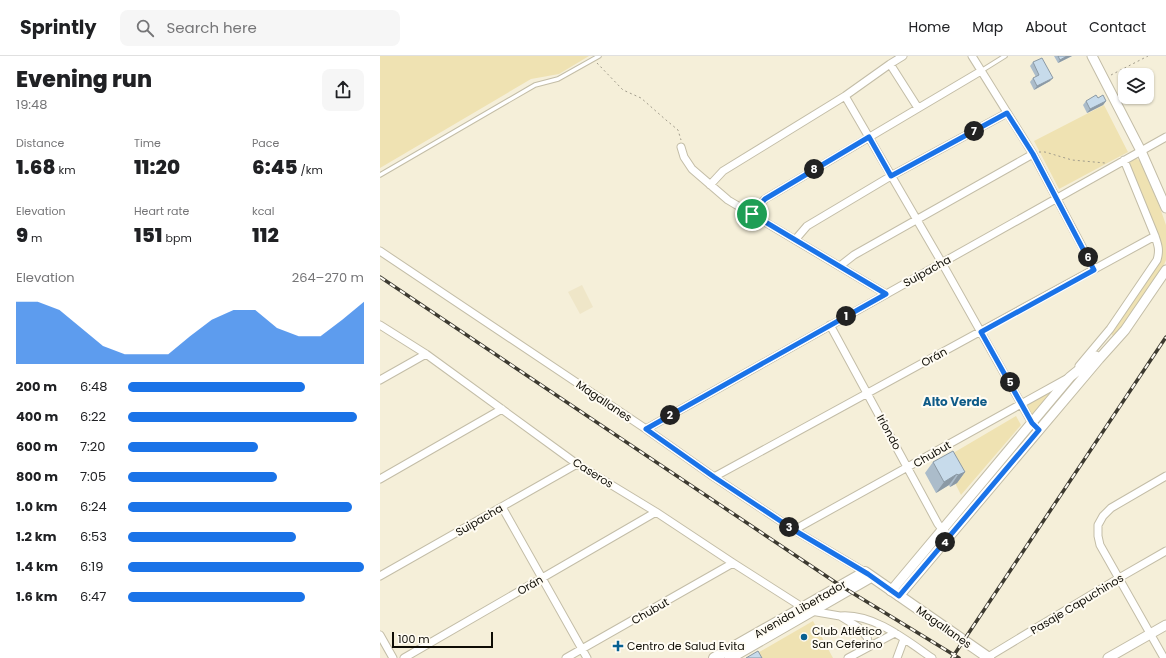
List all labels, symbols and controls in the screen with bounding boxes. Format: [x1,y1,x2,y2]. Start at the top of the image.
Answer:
search box [120,10,400,46]
text: Sprintly [20,14,96,41]
icon: search [134,17,156,39]
text: Search here [166,17,257,38]
text: Home [908,17,950,37]
text: Map [972,17,1003,37]
text: About [1025,17,1067,37]
text: Contact [1089,17,1146,37]
text: Evening run [16,64,152,95]
map controls [1118,68,1154,104]
button: layers [1118,68,1154,104]
button: share [322,69,364,111]
text: 19:48 [16,95,48,114]
pin: 7 [964,121,984,141]
text: 7 [971,123,977,139]
text: Distance [16,135,64,151]
text: Time [134,135,161,151]
text: Pace [252,135,279,151]
text: 1.68 [16,153,56,181]
text: 11:20 [134,153,180,181]
text: 6:45 [252,153,298,181]
pin: 8 [804,159,824,179]
text: 8 [810,161,818,177]
text: km [56,162,75,178]
text: /km [298,162,323,178]
pin [735,197,769,231]
text: Elevation [16,203,66,219]
text: Heart rate [134,203,189,219]
text: kcal [252,203,274,219]
icon: arrive [741,203,763,225]
text: 9 [16,221,28,249]
text: 151 [134,221,163,249]
text: 112 [252,221,279,249]
text: m [28,230,42,246]
text: bpm [163,230,192,246]
pin: 6 [1078,247,1098,267]
text: 6 [1084,249,1092,265]
street label: Suipacha [900,251,954,291]
text: Elevation [16,268,75,287]
text: 264–270 m [292,268,364,287]
pin: 1 [836,306,856,326]
text: 1 [844,308,848,324]
street label: Orán [918,343,950,371]
pin: 5 [1000,372,1020,392]
text: 5 [1006,374,1014,390]
street label: Magallanes [573,376,635,426]
text: 200 m [16,377,57,396]
text: 6:48 [80,377,107,396]
district label: Alto Verde [923,393,988,410]
pin: 2 [660,405,680,425]
text: 400 m [16,407,58,426]
text: 6:22 [80,407,106,426]
text: 2 [667,407,673,423]
street label: Iriondo [873,411,905,453]
text: 600 m [16,437,58,456]
text: 7:20 [80,437,106,456]
street label: Chubut [910,437,954,471]
street label: Caseros [570,454,617,492]
text: 800 m [16,467,58,486]
text: 7:05 [80,467,106,486]
text: 1.0 km [16,497,58,516]
text: 6:24 [80,497,107,516]
street label: Suipacha [452,500,506,540]
pin: 3 [779,517,799,537]
text: 3 [786,519,792,535]
text: 1.2 km [16,527,57,546]
text: 6:53 [80,527,107,546]
pin: 4 [935,532,955,552]
text: 4 [941,534,949,550]
text: 1.4 km [16,557,58,576]
text: 6:19 [80,557,103,576]
street label: Pasaje Capuchinos [1027,570,1127,638]
street label: Orán [514,571,546,599]
street label: Avenida Libertador [751,576,849,642]
text: 1.6 km [16,587,57,606]
text: 6:47 [80,587,106,606]
street label: Chubut [628,594,672,628]
street label: Magallanes [913,602,975,652]
place label: Club Atlético San Ceferino [812,623,883,652]
scale bar [392,630,493,649]
text: 100 m [398,631,430,647]
marker: Club Atlético San Ceferino [799,632,809,642]
place label: Centro de Salud Evita [627,638,745,654]
marker: Centro de Salud Evita [612,640,624,652]

